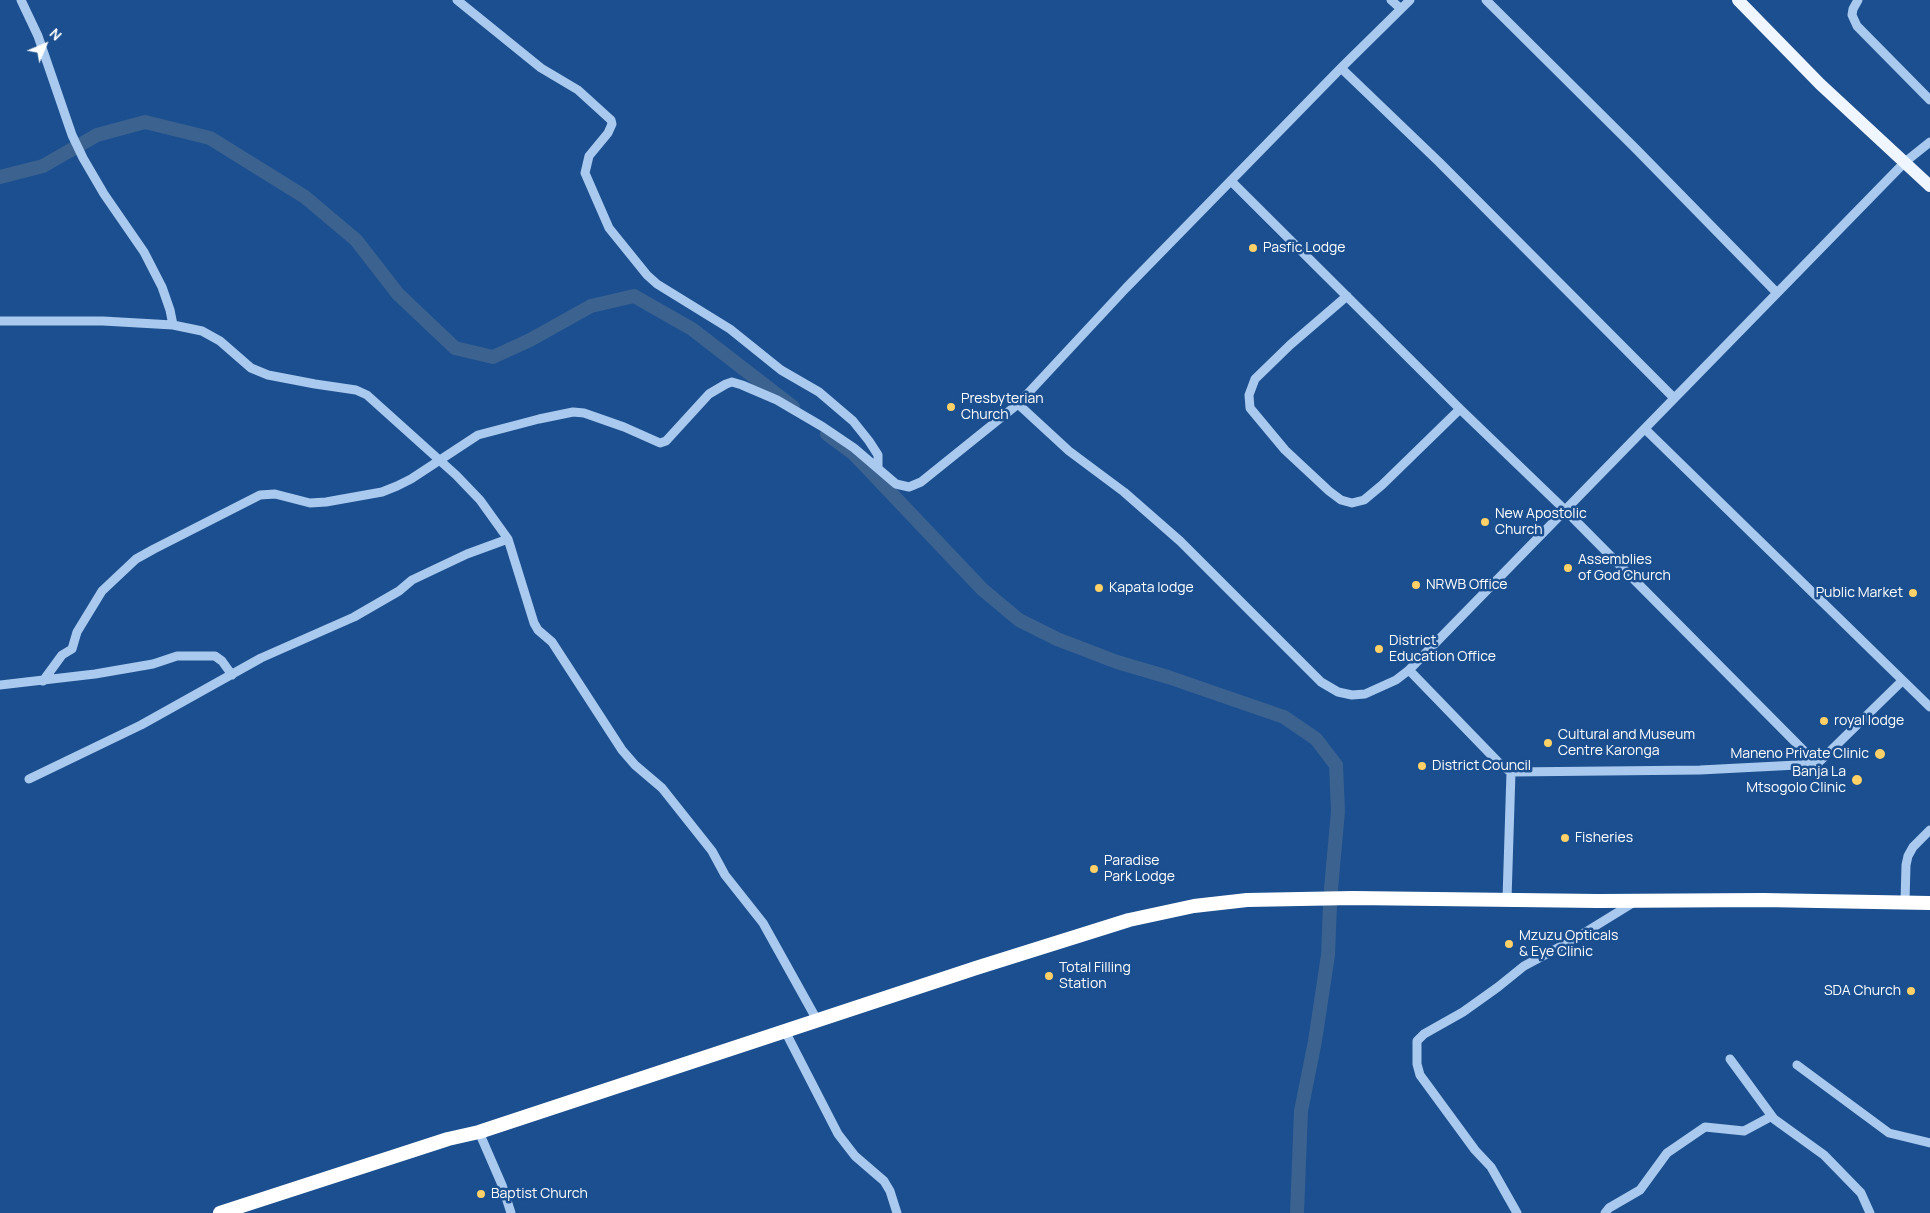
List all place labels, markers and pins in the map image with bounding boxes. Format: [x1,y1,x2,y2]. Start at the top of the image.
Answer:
place label: Pasfic Lodge [1263,240,1345,256]
marker: Pasfic Lodge [1247,242,1259,254]
place label: Presbyterian Church [961,391,1044,424]
marker: Presbyterian Church [945,401,957,413]
place label: New Apostolic Church [1495,506,1587,538]
marker: New Apostolic Church [1479,516,1491,528]
place label: Assemblies of God Church [1578,552,1671,584]
marker: Assemblies of God Church [1562,562,1574,574]
place label: NRWB Office [1426,577,1507,593]
marker: NRWB Office [1410,579,1422,591]
place label: Kapata lodge [1109,580,1194,596]
marker: Kapata lodge [1093,582,1105,594]
place label: Public Market [1816,585,1903,601]
marker: Public Market [1907,587,1919,599]
place label: District Education Office [1389,633,1496,666]
marker: District Education Office [1373,643,1385,655]
place label: royal lodge [1834,713,1904,729]
marker: royal lodge [1818,715,1830,727]
place label: Cultural and Museum Centre Karonga [1558,727,1695,760]
marker: Cultural and Museum Centre Karonga [1542,737,1554,749]
place label: Maneno Private Clinic [1730,746,1869,762]
marker: Maneno Private Clinic [1873,747,1887,761]
place label: District Council [1432,758,1531,774]
marker: District Council [1416,760,1428,772]
place label: Banja La Mtsogolo Clinic [1746,764,1846,796]
marker: Banja La Mtsogolo Clinic [1850,773,1864,787]
place label: Fisheries [1575,830,1633,846]
marker: Fisheries [1559,832,1571,844]
place label: Paradise Park Lodge [1104,853,1175,886]
marker: Paradise Park Lodge [1088,863,1100,875]
place label: Mzuzu Opticals & Eye Clinic [1519,928,1618,960]
marker: Mzuzu Opticals & Eye Clinic [1503,938,1515,950]
place label: Total Filling Station [1059,960,1131,992]
marker: Total Filling Station [1043,970,1055,982]
place label: SDA Church [1824,983,1901,999]
marker: SDA Church [1905,985,1917,997]
place label: Baptist Church [491,1186,588,1202]
marker: Baptist Church [475,1188,487,1200]

